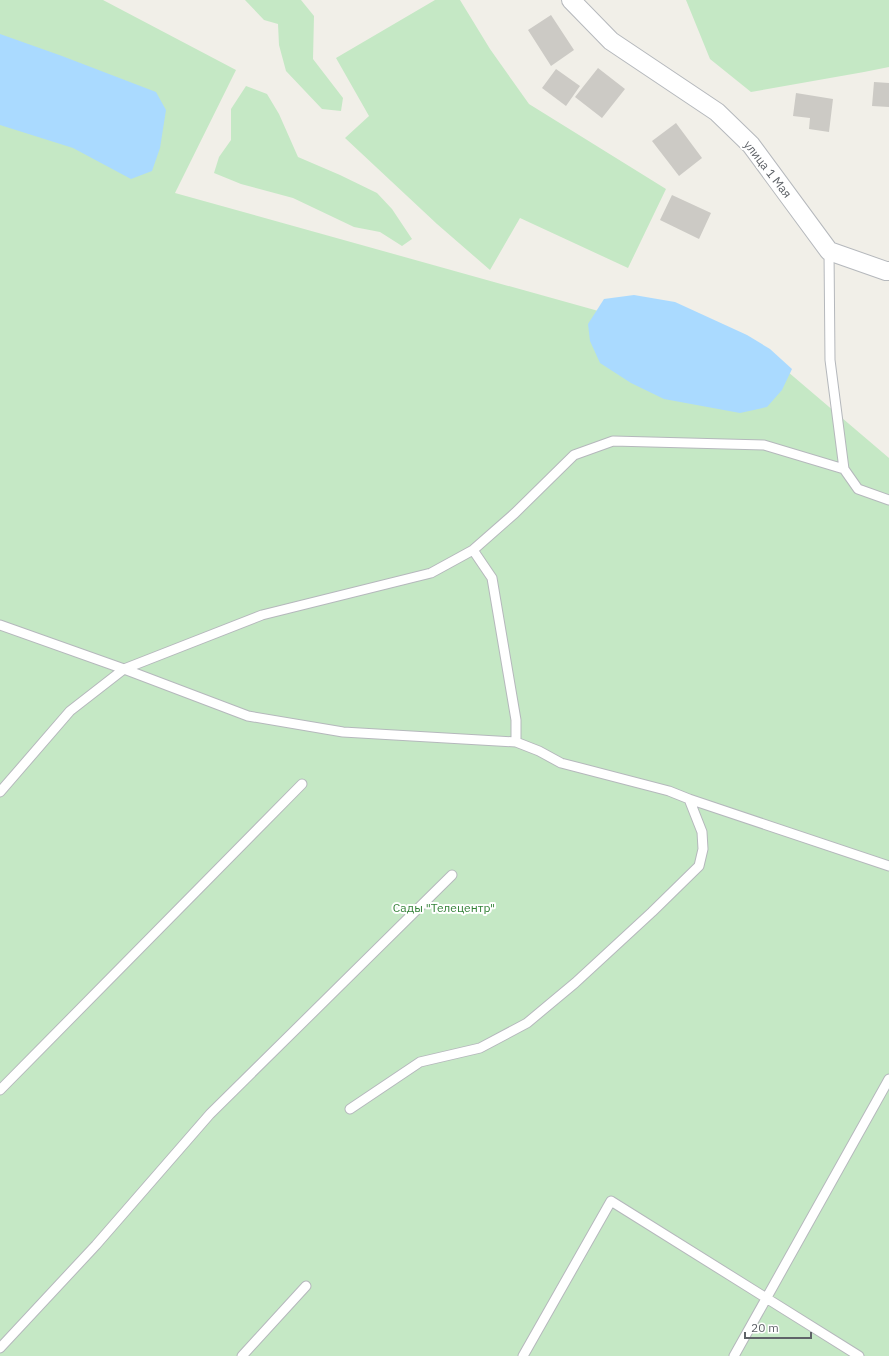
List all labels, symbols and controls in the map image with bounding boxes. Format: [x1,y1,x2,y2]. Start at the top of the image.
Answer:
street label: улица 1 Мая [741,137,795,201]
park label: Сады "Телецентр" [393,900,495,915]
scale bar [745,1314,811,1340]
text: 20 m [751,1320,779,1335]

